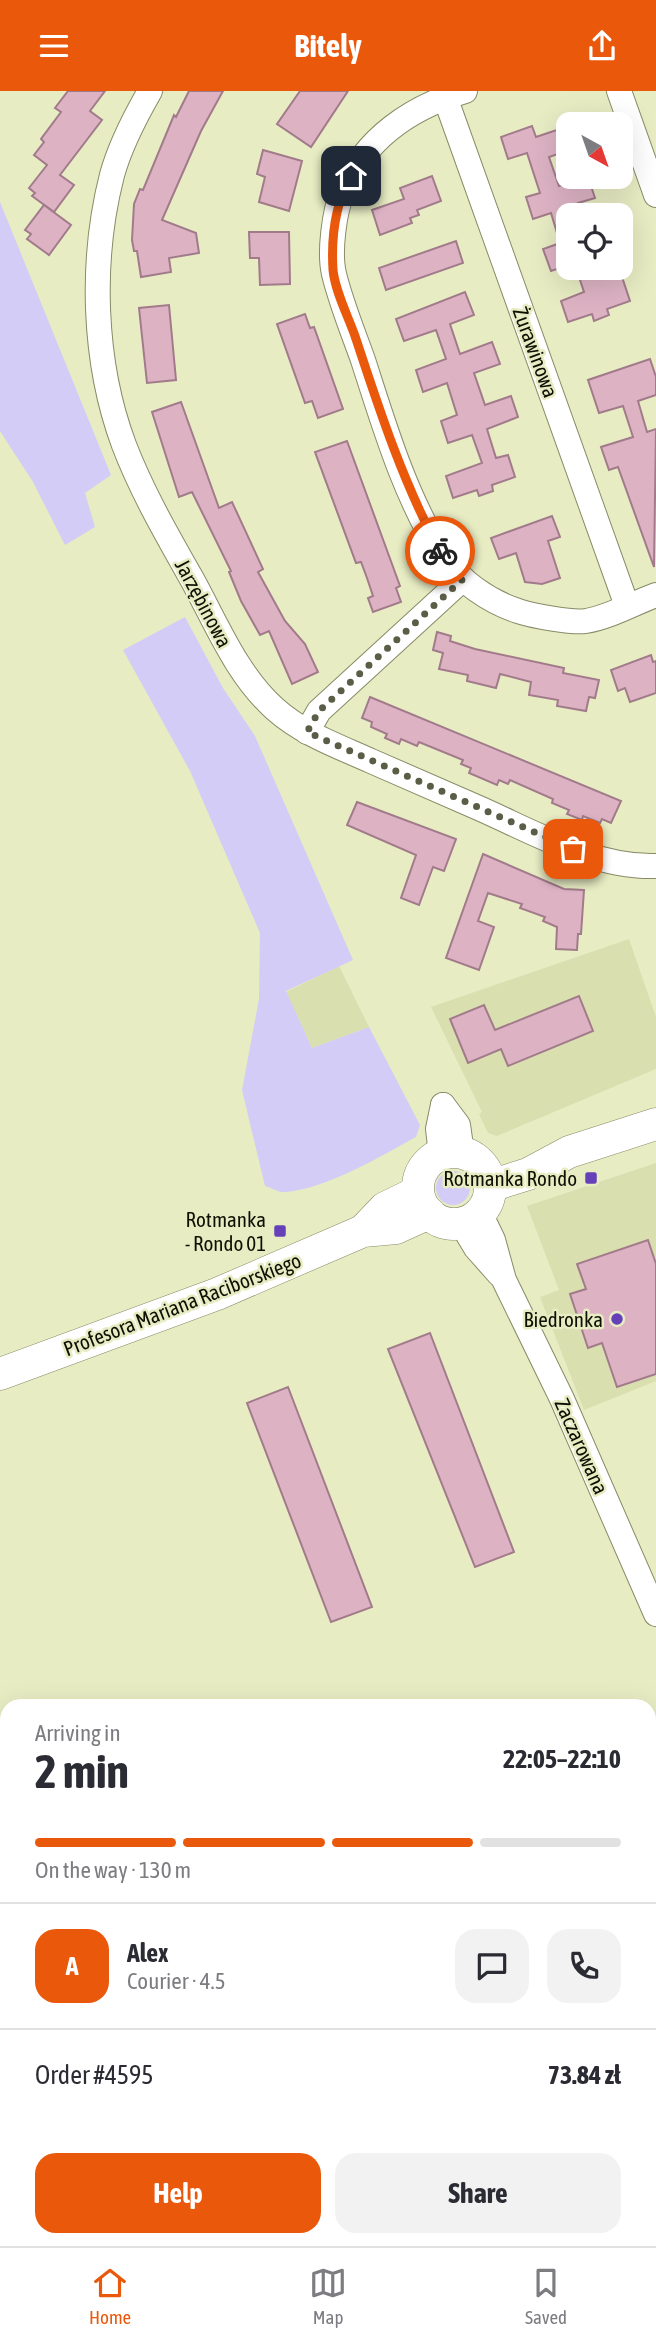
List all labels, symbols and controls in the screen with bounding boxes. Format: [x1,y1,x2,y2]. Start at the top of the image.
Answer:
icon: menu [35,27,73,65]
text: Bitely [294,27,362,64]
icon: share [583,27,621,65]
north arrow [556,112,634,189]
map controls [556,112,633,280]
pin [321,146,381,206]
icon: home [332,157,370,195]
button: locate [556,203,633,280]
street label: Żurawinowa [509,304,563,400]
courier [405,516,475,586]
icon: bike [421,532,459,570]
street label: Jarzębinowa [171,555,237,651]
pin [543,819,603,879]
icon: bag [554,830,592,868]
place label: Rotmanka Rondo [443,1166,577,1190]
marker: Rotmanka Rondo [583,1170,599,1186]
place label: Rotmanka - Rondo 01 [185,1207,266,1255]
marker: Rotmanka - Rondo 01 [272,1223,288,1239]
street label: Profesora Mariana Raciborskiego [60,1248,304,1360]
place label: Biedronka [524,1307,603,1331]
marker: Biedronka [609,1311,625,1327]
street label: Zaczarowana [550,1394,614,1498]
text: Arriving in [35,1720,121,1746]
text: 22:05–22:10 [503,1744,621,1774]
text: 2 min [35,1745,129,1798]
text: On the way · 130 m [35,1857,191,1883]
button: chat [455,1929,529,2003]
button: phone [547,1929,621,2003]
text: Alex [127,1938,168,1968]
text: A [66,1951,78,1981]
text: Courier · 4.5 [127,1968,226,1994]
text: Order #4595 [35,2060,154,2090]
text: 73.84 zł [548,2060,621,2090]
button: Help [35,2153,321,2233]
button: Share [335,2153,621,2233]
tab: Home [89,2264,131,2328]
tab: Map [309,2264,347,2328]
tab: Saved [525,2264,567,2328]

